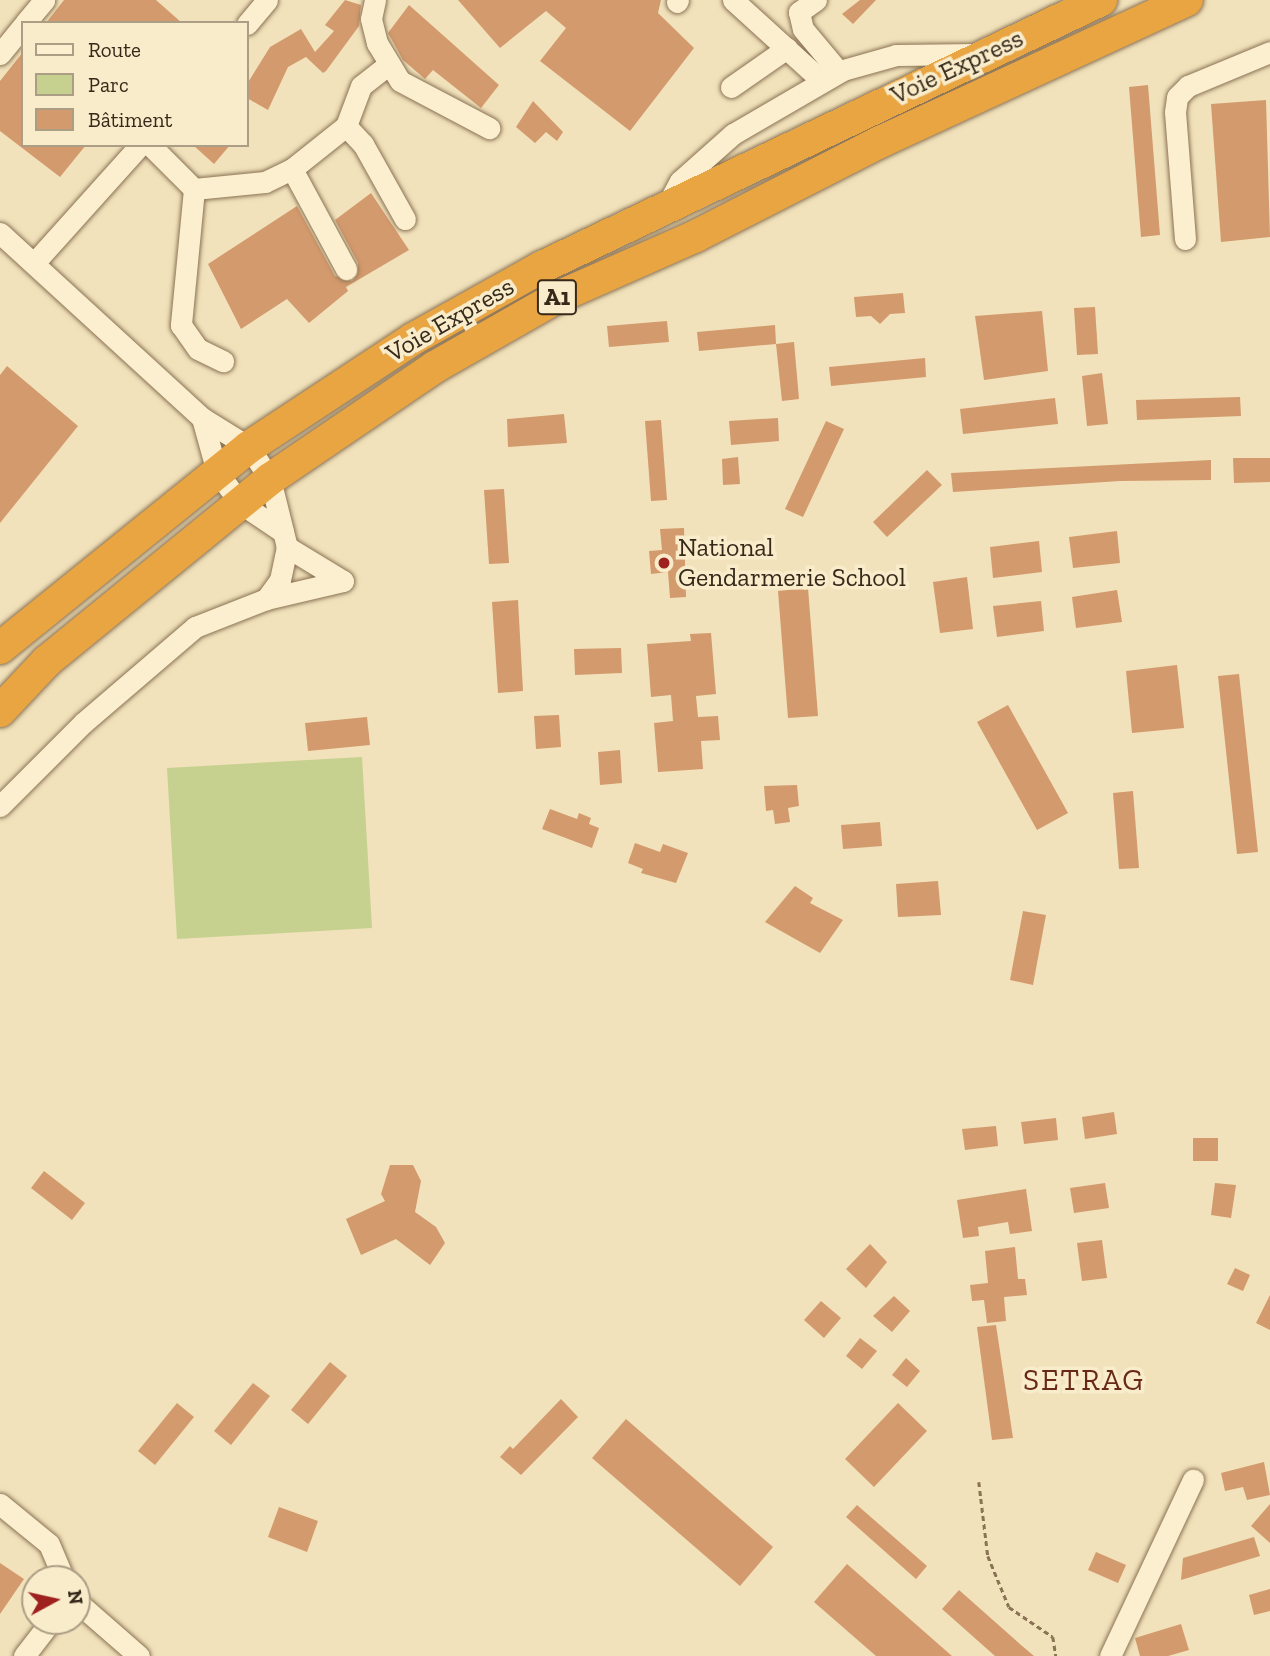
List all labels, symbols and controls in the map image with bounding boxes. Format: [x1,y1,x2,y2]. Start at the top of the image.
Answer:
legend [21,21,248,147]
street label: Voie Express [886,23,1028,111]
text: Route [88,37,141,62]
text: Parc [88,72,129,97]
text: Bâtiment [88,107,172,132]
street label: Voie Express [380,271,520,369]
road number: A1 [536,276,578,318]
place label: National Gendarmerie School [678,532,906,594]
marker: National Gendarmerie School [656,555,672,571]
district label: SETRAG [1024,1362,1144,1398]
north arrow [21,1565,91,1635]
text: N [63,1589,88,1606]

